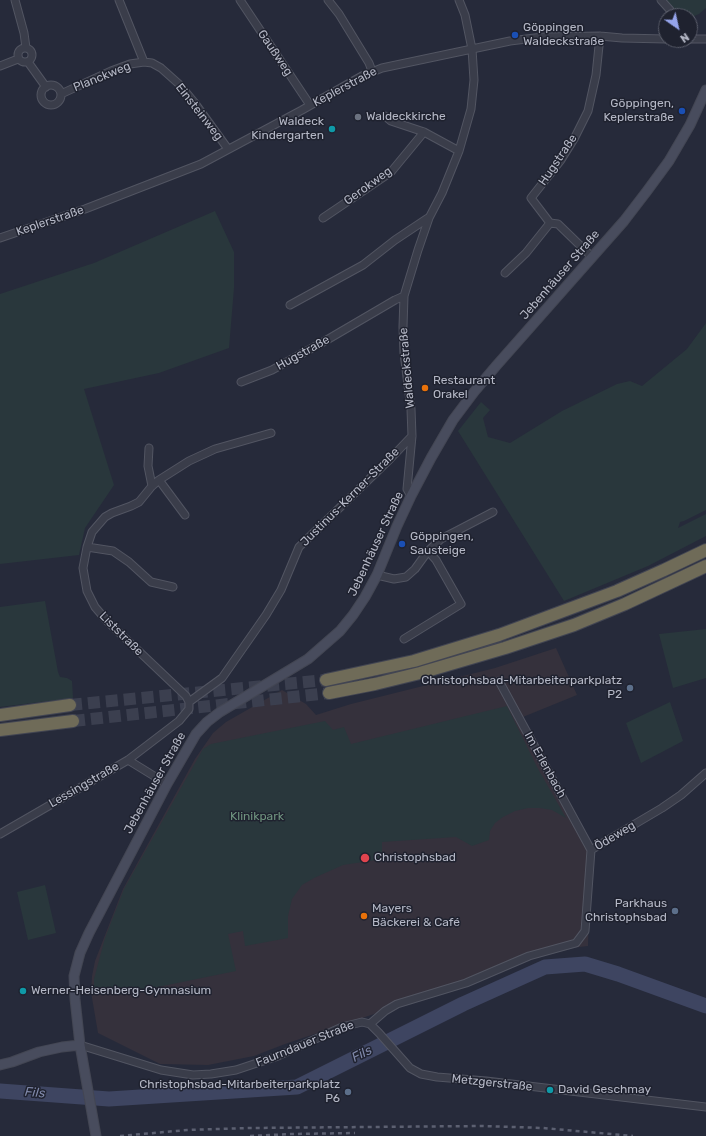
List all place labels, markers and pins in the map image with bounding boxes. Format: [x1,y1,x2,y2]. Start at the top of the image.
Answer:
place label: Göppingen Waldeckstraße [523,21,604,49]
marker: Göppingen Waldeckstraße [510,30,520,40]
place label: Göppingen, Keplerstraße [603,97,674,125]
marker: Göppingen, Keplerstraße [677,106,687,116]
place label: Waldeckkirche [366,110,446,124]
marker: Waldeckkirche [353,112,363,122]
place label: Waldeck Kindergarten [251,115,324,143]
marker: Waldeck Kindergarten [327,124,337,134]
place label: Restaurant Orakel [433,374,495,402]
marker: Restaurant Orakel [420,383,430,393]
place label: Göppingen, Sausteige [410,530,474,558]
marker: Göppingen, Sausteige [397,539,407,549]
place label: Christophsbad-Mitarbeiterparkplatz P2 [421,674,622,702]
marker: Christophsbad-Mitarbeiterparkplatz P2 [625,683,635,693]
place label: Christophsbad [374,851,456,865]
marker: Christophsbad [359,852,371,864]
place label: Parkhaus Christophsbad [585,897,667,925]
place label: Mayers Bäckerei & Café [372,902,460,930]
marker: Parkhaus Christophsbad [670,906,680,916]
marker: Mayers Bäckerei & Café [359,911,369,921]
place label: Werner-Heisenberg-Gymnasium [31,984,211,998]
marker: Werner-Heisenberg-Gymnasium [18,986,28,996]
place label: Christophsbad-Mitarbeiterparkplatz P6 [139,1078,340,1106]
place label: David Geschmay [558,1083,651,1097]
marker: David Geschmay [545,1085,555,1095]
marker: Christophsbad-Mitarbeiterparkplatz P6 [343,1087,353,1097]

